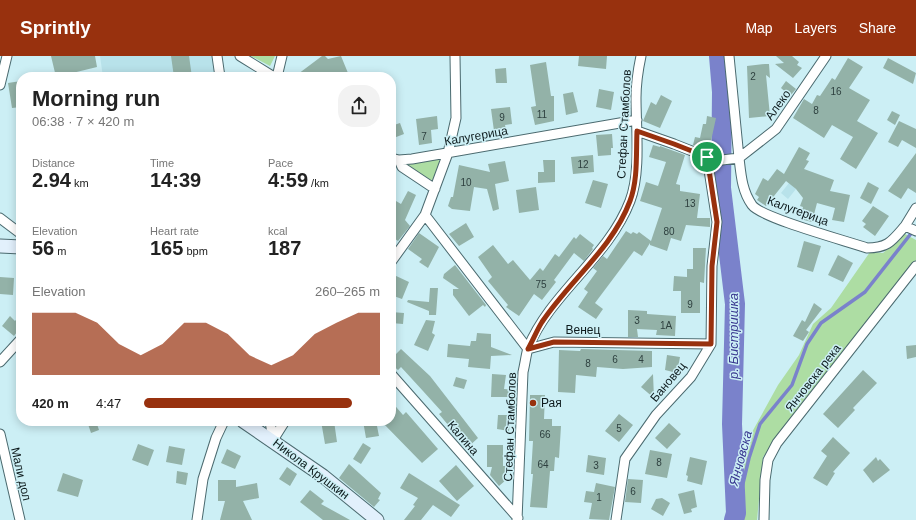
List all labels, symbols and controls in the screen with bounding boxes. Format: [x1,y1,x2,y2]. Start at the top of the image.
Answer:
text: Sprintly [20,17,91,38]
text: Map [745,20,773,36]
text: Layers [795,20,837,36]
text: Share [859,20,896,36]
street label: Стефан Стамболов [614,69,634,179]
house number: 2 [750,71,756,82]
button: share [338,85,380,127]
text: Morning run [32,86,160,111]
house number: 16 [830,86,842,97]
street label: Алеко [762,87,794,123]
house number: 8 [813,105,819,116]
house number: 11 [537,109,548,120]
house number: 9 [499,112,505,123]
text: 06:38 · 7 × 420 m [32,114,134,129]
street label: Калугерица [443,123,509,148]
house number: 7 [421,131,427,142]
pin [690,140,724,174]
icon: arrive [696,146,718,168]
text: Distance [32,157,75,169]
text: Time [150,157,174,169]
text: Pace [268,157,293,169]
house number: 12 [577,159,589,170]
text: 2.94 [32,169,71,191]
text: 14:39 [150,169,201,191]
text: 4:59 [268,169,308,191]
text: km [71,177,89,189]
text: /km [308,177,329,189]
house number: 10 [460,177,472,188]
street label: Калугерица [765,193,831,229]
house number: 13 [684,198,696,209]
text: Elevation [32,225,77,237]
text: Heart rate [150,225,199,237]
text: kcal [268,225,288,237]
house number: 80 [663,226,675,237]
text: 56 [32,237,54,259]
text: 165 [150,237,183,259]
text: 187 [268,237,301,259]
text: m [54,245,66,257]
text: bpm [183,245,208,257]
house number: 75 [535,279,547,290]
text: Elevation [32,284,85,299]
text: 260–265 m [315,284,380,299]
water label: р. Бистришка [726,293,741,380]
house number: 9 [687,299,693,310]
house number: 3 [634,315,640,326]
house number: 1А [660,320,672,331]
street label: Венец [566,323,601,337]
street label: Янчовска река [782,341,844,414]
house number: 6 [612,354,618,365]
house number: 4 [638,354,644,365]
house number: 8 [585,358,591,369]
street label: Бановец [647,359,689,405]
street label: Стефан Стамболов [501,372,519,482]
text: 420 m [32,396,69,411]
text: 4:47 [96,396,121,411]
place label: Рая [541,396,562,410]
marker: Рая [528,398,538,408]
street label: Калина [444,418,482,458]
house number: 5 [616,423,622,434]
house number: 66 [539,429,551,440]
water label: Янчовска [726,429,755,488]
street label: Никола Крушкин [270,436,352,502]
street label: Мали дол [8,446,34,502]
house number: 8 [656,457,662,468]
house number: 64 [537,459,549,470]
house number: 3 [593,460,599,471]
house number: 6 [630,486,636,497]
house number: 1 [596,492,602,503]

